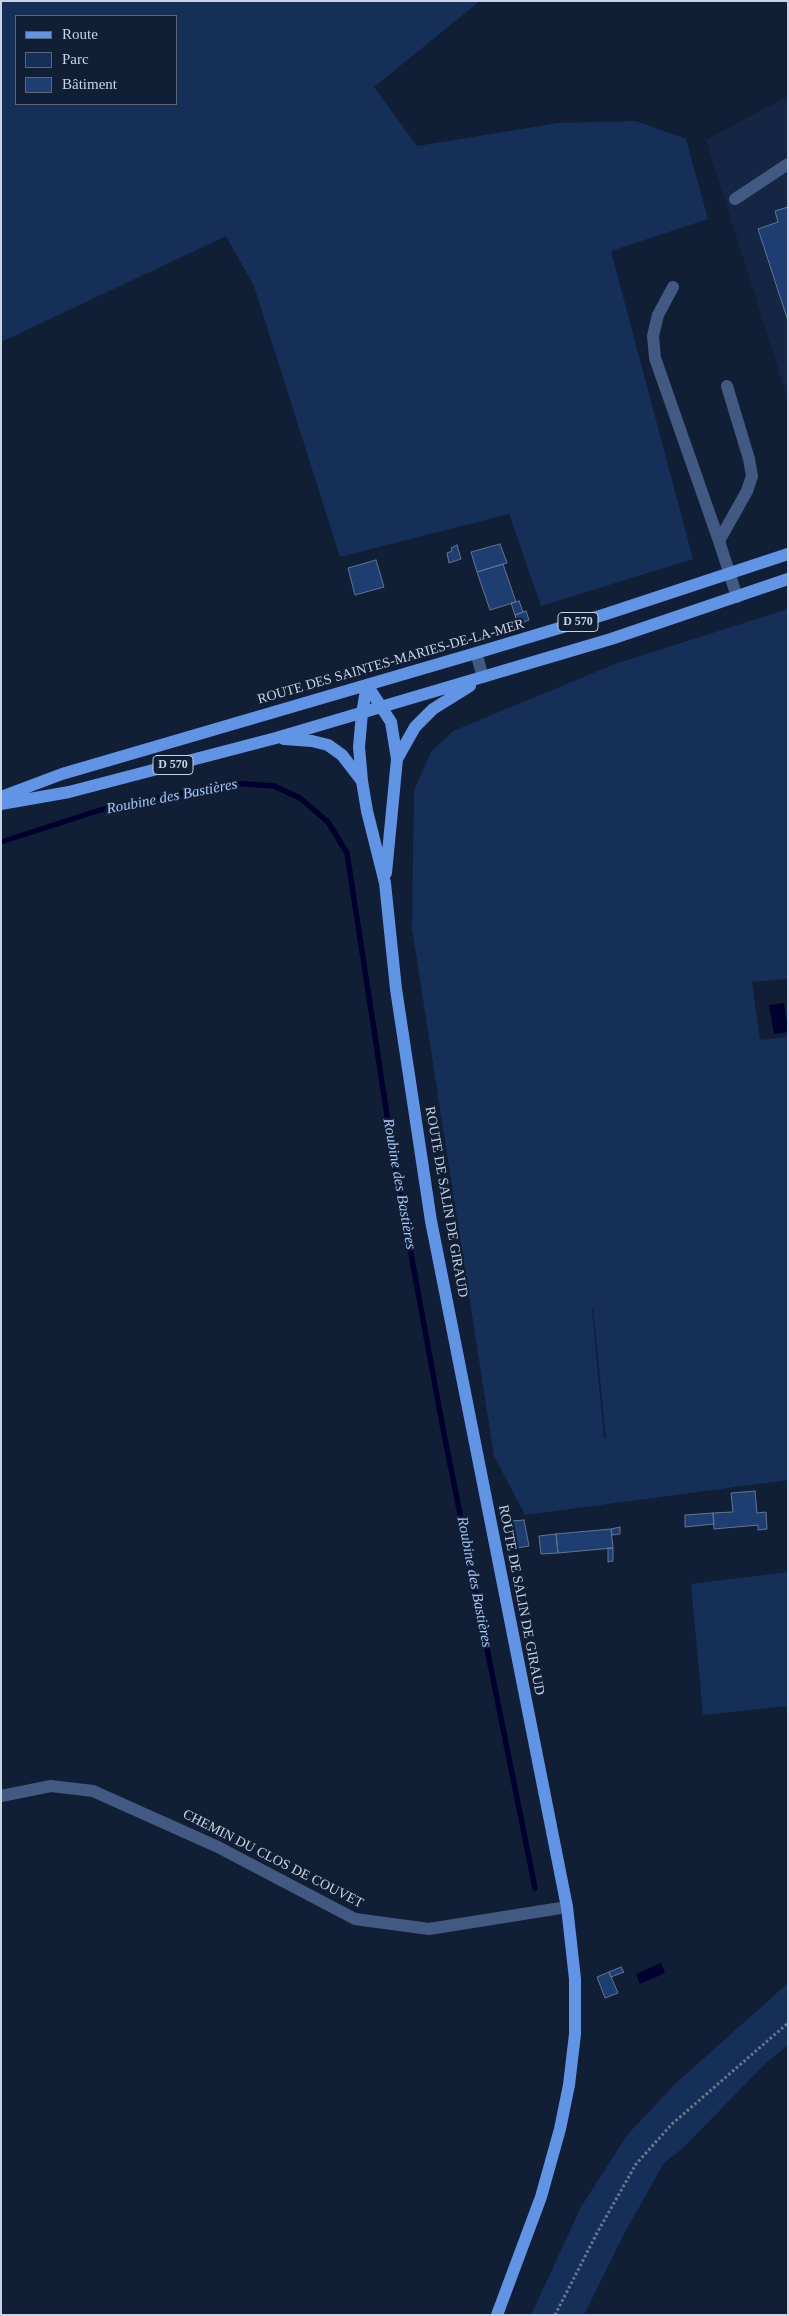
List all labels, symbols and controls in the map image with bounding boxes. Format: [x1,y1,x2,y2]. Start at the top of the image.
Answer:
legend [15,15,178,105]
text: Route [62,26,98,42]
text: Parc [62,51,89,67]
text: Bâtiment [62,76,117,92]
road number: D 570 [558,612,598,632]
street label: ROUTE DES SAINTES-MARIES-DE-LA-MER [256,616,526,708]
road number: D 570 [153,756,193,774]
water label: Roubine des Bastières [105,776,239,818]
street label: ROUTE DE SALIN DE GIRAUD [421,1105,471,1299]
water label: Roubine des Bastières [379,1117,419,1251]
street label: ROUTE DE SALIN DE GIRAUD [494,1503,548,1697]
water label: Roubine des Bastières [453,1515,495,1649]
street label: CHEMIN DU CLOS DE COUVET [180,1806,366,1912]

